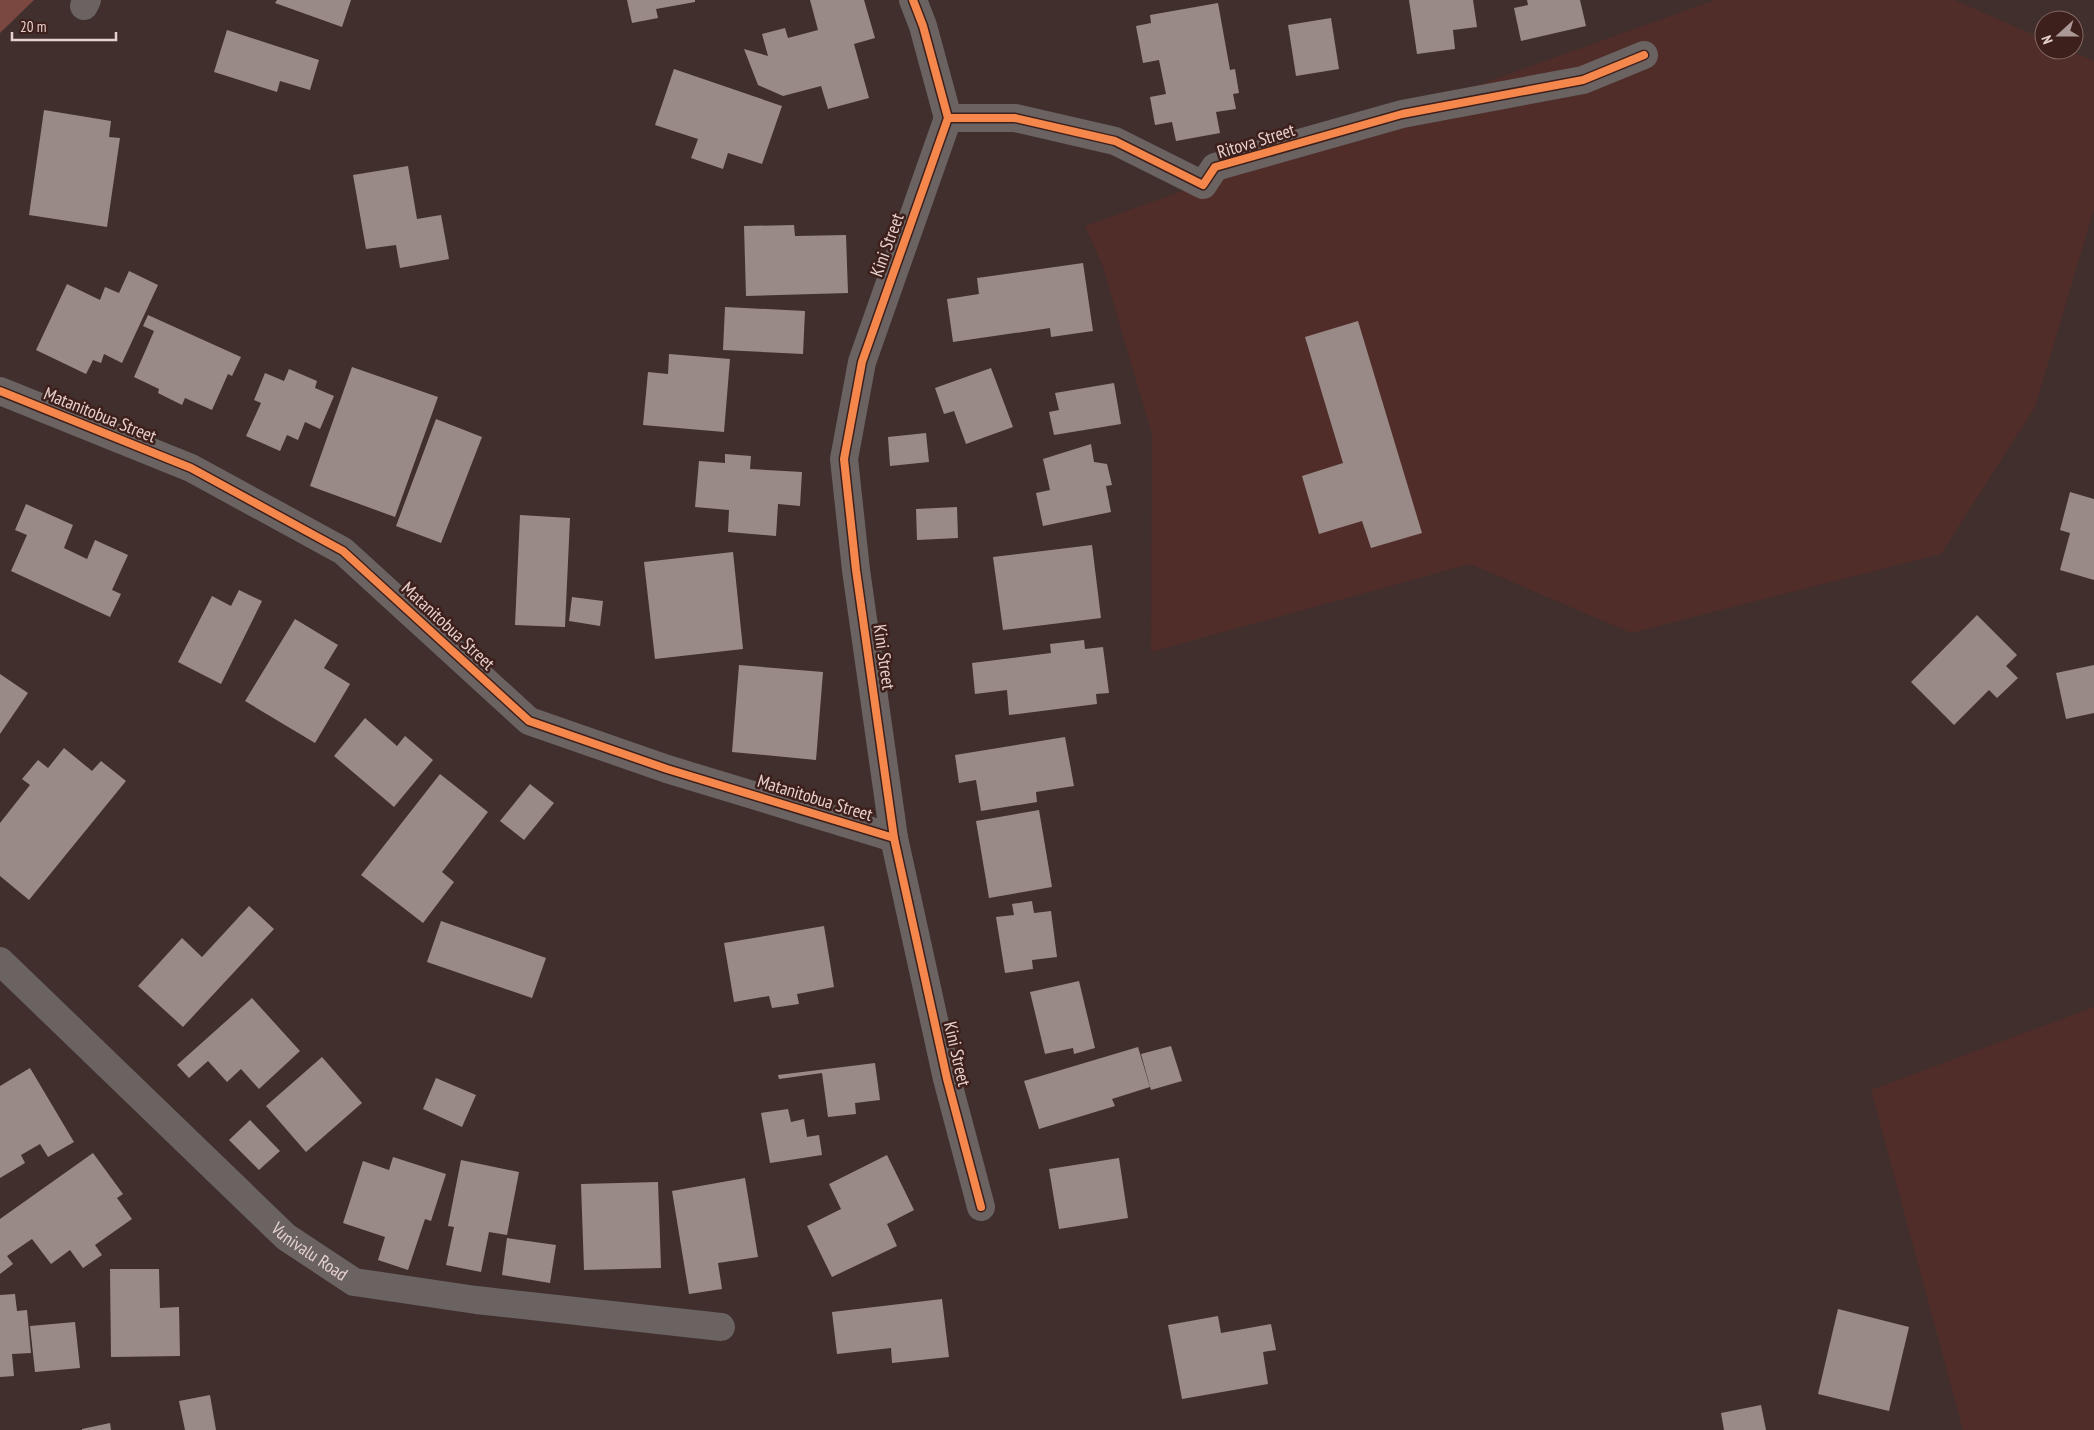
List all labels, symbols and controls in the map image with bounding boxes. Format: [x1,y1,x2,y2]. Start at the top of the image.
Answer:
scale bar [12,10,116,42]
north arrow [2034,10,2084,60]
text: 20 m [20,17,46,36]
text: N [2037,33,2057,46]
street label: Ritova Street [1214,118,1298,163]
street label: Kini Street [864,210,909,280]
street label: Matanitobua Street [41,382,160,448]
street label: Matanitobua Street [397,577,500,675]
street label: Kini Street [869,623,900,691]
street label: Matanitobua Street [755,769,876,826]
street label: Kini Street [939,1019,976,1089]
street label: Vunivalu Road [266,1216,352,1286]

